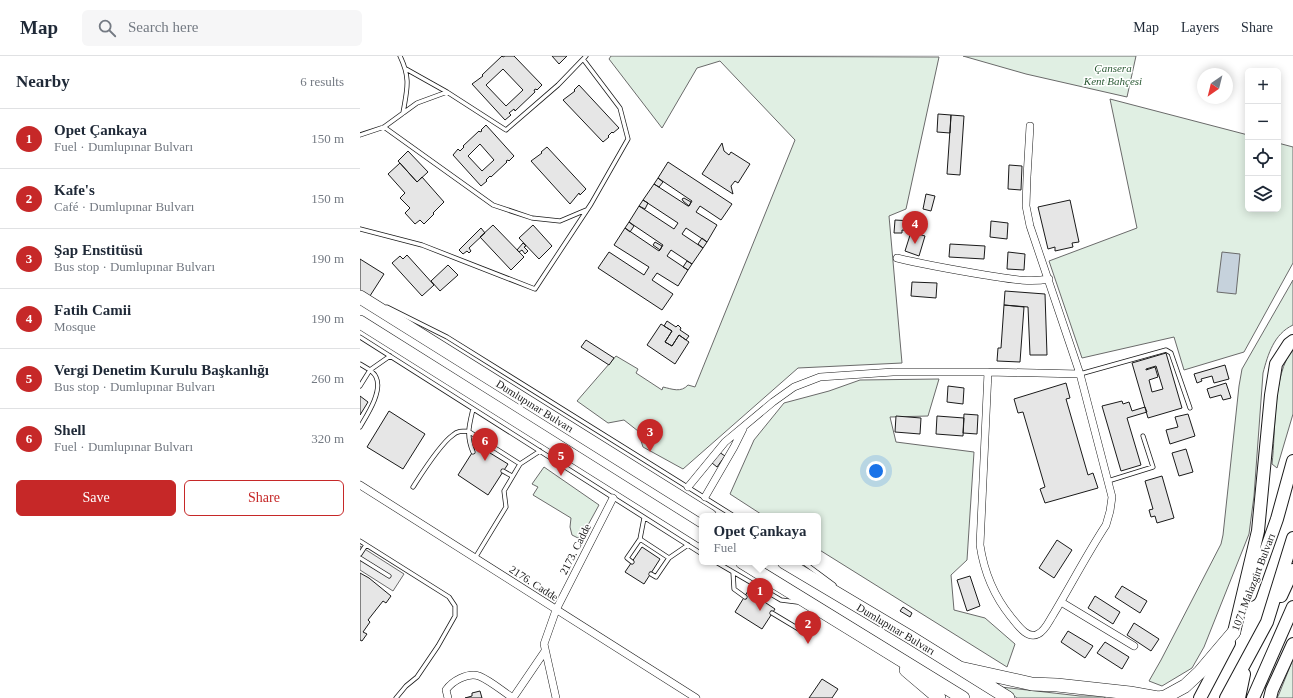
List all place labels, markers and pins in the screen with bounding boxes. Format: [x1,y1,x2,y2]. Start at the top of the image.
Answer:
pin: 4 [902,211,928,244]
pin: 3 [637,419,663,452]
pin: 6 [472,428,498,461]
pin: 5 [548,443,574,476]
pin: 1 [747,578,773,611]
pin: 2 [795,611,821,644]

